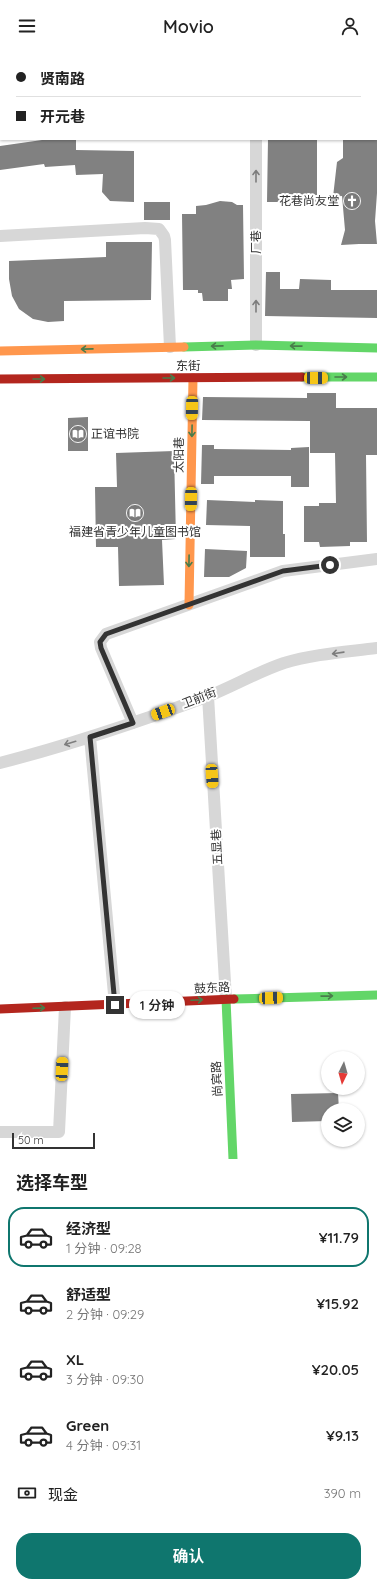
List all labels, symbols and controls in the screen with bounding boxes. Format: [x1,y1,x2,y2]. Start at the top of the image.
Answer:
icon: menu [16,15,38,37]
text: Movio [163,15,214,38]
icon: person [339,15,361,37]
text: 贤南路 [40,69,85,88]
text: 开元巷 [40,107,85,126]
one-way arrow [252,170,260,183]
church icon: 花巷尚友堂 [342,191,362,211]
place label: 花巷尚友堂 [279,193,339,208]
street label: 厂巷 [248,230,263,254]
one-way arrow [252,300,260,313]
one-way arrow [211,342,224,350]
one-way arrow [290,342,303,350]
one-way arrow [81,345,94,353]
street label: 东街 [176,358,200,373]
car [304,372,328,384]
one-way arrow [334,373,347,381]
one-way arrow [162,374,175,382]
one-way arrow [32,375,45,383]
car [186,396,198,420]
library icon: 正谊书院 [68,424,88,444]
one-way arrow [188,424,196,437]
place label: 正谊书院 [91,426,139,441]
street label: 太阳巷 [171,437,186,473]
car [185,487,197,511]
library icon: 福建省青少年儿童图书馆 [125,503,145,523]
place label: 福建省青少年儿童图书馆 [69,524,201,539]
one-way arrow [186,554,193,567]
route start [321,556,339,574]
one-way arrow [332,650,345,657]
street label: 卫前街 [179,684,218,711]
car [150,702,176,722]
one-way arrow [64,740,77,747]
car [205,764,219,788]
street label: 五显巷 [208,829,225,865]
street label: 鼓东路 [194,979,230,996]
callout: 1 分钟 [129,991,185,1019]
car [259,992,283,1004]
one-way arrow [320,993,333,1000]
route end [106,996,124,1014]
text: 1 分钟 [140,997,174,1013]
one-way arrow [190,997,203,1004]
one-way arrow [32,1004,45,1012]
north arrow [321,1051,365,1095]
map controls [321,1051,365,1147]
car [55,1057,69,1081]
street label: 尚宾路 [208,1061,225,1097]
button: layers [321,1103,365,1147]
scale bar [12,1131,95,1150]
text: 50 m [18,1133,44,1147]
text: 选择车型 [16,1171,88,1194]
icon: car [18,1219,54,1255]
text: 经济型 [66,1219,111,1238]
text: ¥11.79 [319,1228,359,1247]
text: 1 分钟 · 09:28 [66,1240,142,1256]
icon: car [18,1285,54,1321]
text: 舒适型 [66,1285,111,1304]
text: ¥15.92 [316,1294,359,1313]
text: 2 分钟 · 09:29 [66,1306,144,1322]
text: XL [66,1350,84,1369]
icon: car [18,1351,54,1387]
text: ¥20.05 [312,1360,359,1379]
text: 3 分钟 · 09:30 [66,1371,144,1387]
text: Green [66,1416,109,1435]
icon: car [18,1417,54,1453]
text: ¥9.13 [326,1426,359,1445]
text: 4 分钟 · 09:31 [66,1437,141,1453]
icon: cash [16,1482,38,1504]
text: 现金 [48,1485,78,1504]
text: 390 m [324,1485,361,1501]
button: 确认 [16,1533,361,1579]

